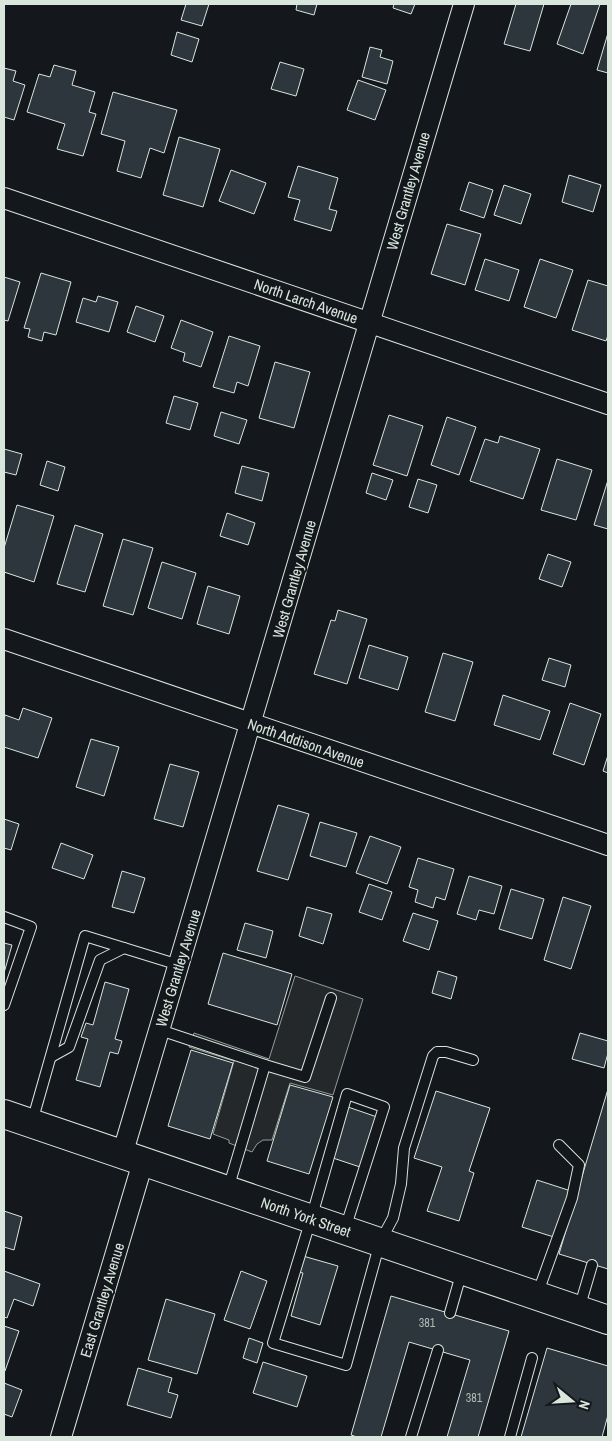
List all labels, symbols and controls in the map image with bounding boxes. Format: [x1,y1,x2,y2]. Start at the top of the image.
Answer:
street label: West Grantley Avenue [381,129,435,253]
street label: North Larch Avenue [251,273,361,329]
street label: West Grantley Avenue [267,517,321,641]
street label: North Addison Avenue [245,713,367,773]
street label: West Grantley Avenue [150,906,206,1029]
street label: North York Street [258,1192,354,1242]
street label: East Grantley Avenue [75,1240,129,1360]
house number: 381 [419,1315,436,1331]
north arrow [547,1376,597,1426]
house number: 381 [466,1390,483,1406]
text: N [575,1398,594,1412]

